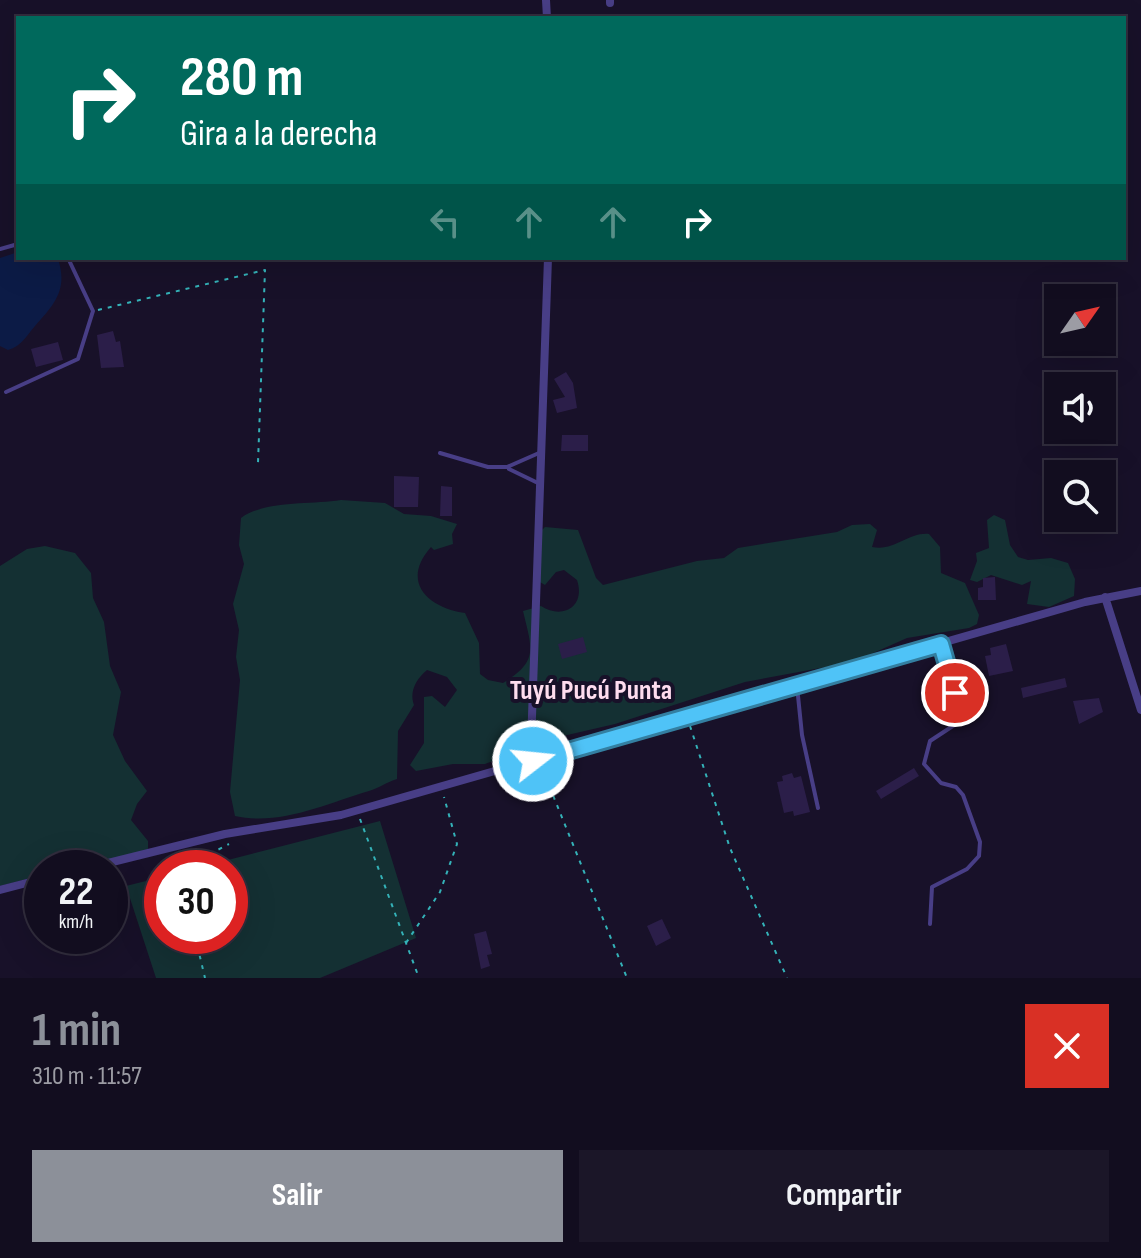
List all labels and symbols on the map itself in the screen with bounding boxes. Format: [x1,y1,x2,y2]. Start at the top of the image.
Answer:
north arrow [1044,284,1116,356]
pin [921,659,989,727]
district label: Tuyú Pucú Punta [510,674,672,707]
position arrow [491,719,575,803]
speed limit sign: 30 [144,850,248,954]

